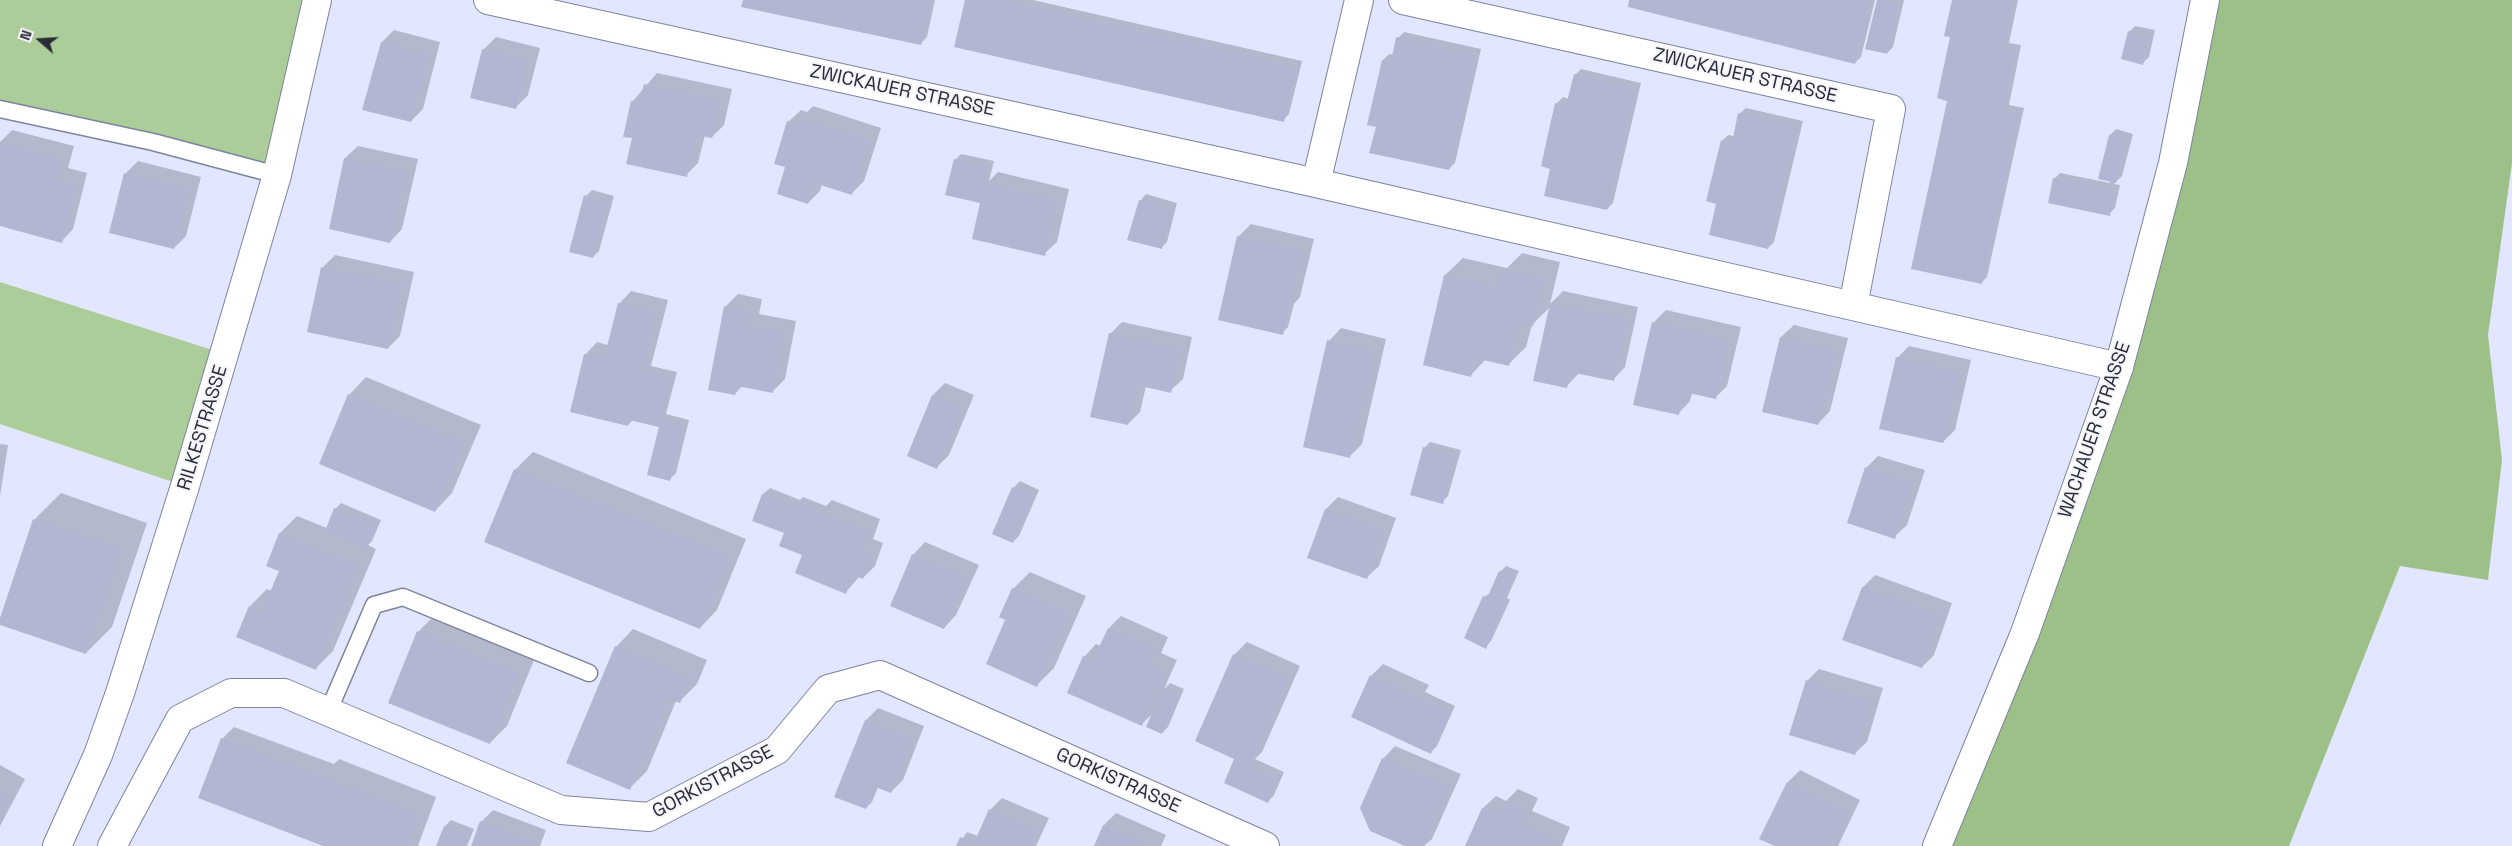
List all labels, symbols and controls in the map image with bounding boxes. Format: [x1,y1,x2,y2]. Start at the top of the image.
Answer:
north arrow [15,15,65,65]
text: N [16,28,36,42]
street label: ZWICKAUER STRASSE [1651,44,1839,108]
street label: ZWICKAUER STRASSE [808,60,996,122]
street label: WACHAUER STRASSE [2054,339,2136,521]
street label: RILKESTRASSE [173,363,233,493]
street label: GORKISTRASSE [649,741,777,823]
street label: GORKISTRASSE [1052,743,1184,819]

